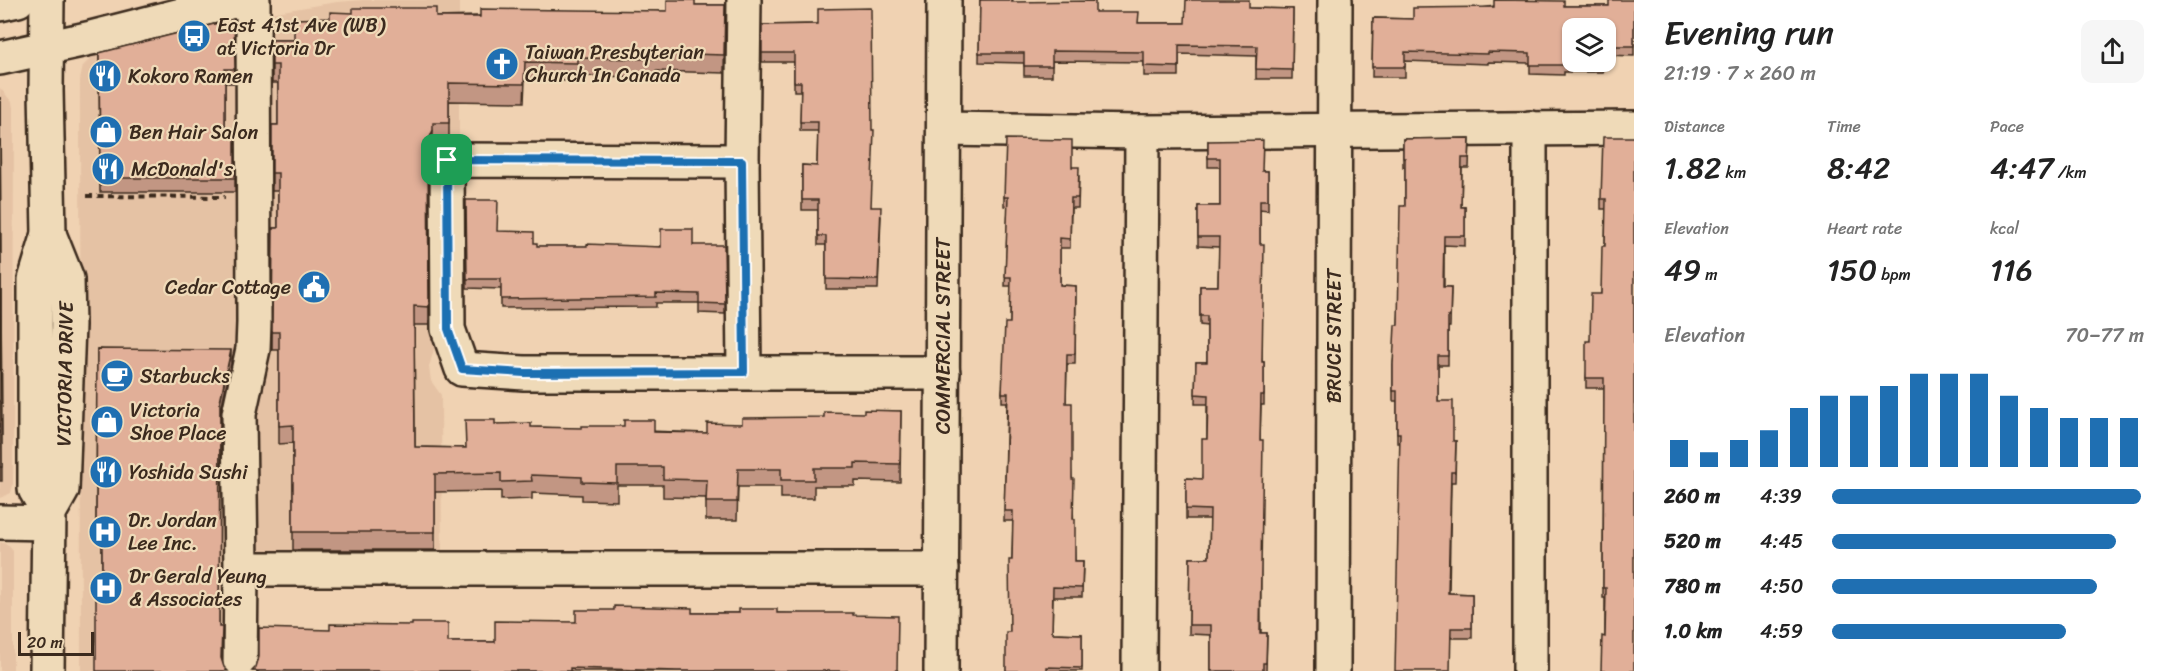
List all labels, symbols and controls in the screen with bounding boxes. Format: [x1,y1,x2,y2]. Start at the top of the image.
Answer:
text: Evening run [1664,4,1834,62]
place label: East 41st Ave (WB) at Victoria Dr [217,8,386,66]
bus stop icon: East 41st Ave (WB) at Victoria Dr [176,18,212,54]
map controls [1562,18,1616,72]
button: layers [1562,18,1616,72]
button: share [2081,20,2144,83]
place label: Taiwan Presbyterian Church In Canada [525,35,704,93]
church icon: Taiwan Presbyterian Church In Canada [484,46,520,82]
text: 21:19 · 7 × 260 m [1664,56,1816,91]
restaurant icon: Kokoro Ramen [87,58,123,94]
place label: Kokoro Ramen [128,59,253,94]
text: Distance [1664,112,1725,141]
text: Time [1827,112,1861,141]
text: Pace [1990,112,2024,141]
shop icon: Ben Hair Salon [88,114,124,150]
place label: Ben Hair Salon [129,115,259,150]
pin [421,134,472,185]
text: 1.82 [1664,141,1721,195]
text: 8:42 [1827,141,1890,195]
text: 4:47 [1990,141,2054,195]
icon: arrive [430,143,463,176]
restaurant icon: McDonald's [90,151,126,187]
place label: McDonald's [131,152,234,187]
text: km [1721,158,1746,187]
text: /km [2054,158,2087,187]
text: Elevation [1664,214,1729,243]
text: Heart rate [1827,214,1902,243]
text: kcal [1990,214,2019,243]
street label: COMMERCIAL STREET [926,236,961,434]
text: 49 [1664,243,1701,297]
text: 150 [1827,243,1877,297]
text: 116 [1990,243,2033,297]
text: m [1701,260,1718,289]
text: bpm [1877,260,1911,289]
street label: BRUCE STREET [1317,267,1352,403]
public building icon: Cedar Cottage [296,269,332,305]
place label: Cedar Cottage [165,270,291,305]
street label: VICTORIA DRIVE [46,299,84,447]
text: Elevation [1664,318,1745,353]
text: 70–77 m [2065,318,2144,353]
cafe icon: Starbucks [99,358,135,394]
place label: Starbucks [140,359,231,394]
place label: Victoria Shoe Place [130,393,226,451]
shop icon: Victoria Shoe Place [89,404,125,440]
restaurant icon: Yoshida Sushi [88,454,124,490]
place label: Yoshida Sushi [129,455,249,490]
text: 260 m [1664,479,1720,514]
text: 4:39 [1760,479,1802,514]
place label: Dr. Jordan Lee Inc. [128,503,217,561]
hospital icon: Dr. Jordan Lee Inc. [87,514,123,550]
text: 520 m [1664,524,1721,559]
text: 4:45 [1760,524,1803,559]
place label: Dr Gerald Yeung & Associates [129,559,267,617]
text: 780 m [1664,569,1721,604]
text: 4:50 [1760,569,1803,604]
hospital icon: Dr Gerald Yeung & Associates [88,570,124,606]
text: 1.0 km [1664,614,1722,649]
text: 4:59 [1760,614,1803,649]
text: 20 m [27,628,63,657]
scale bar [18,629,94,656]

